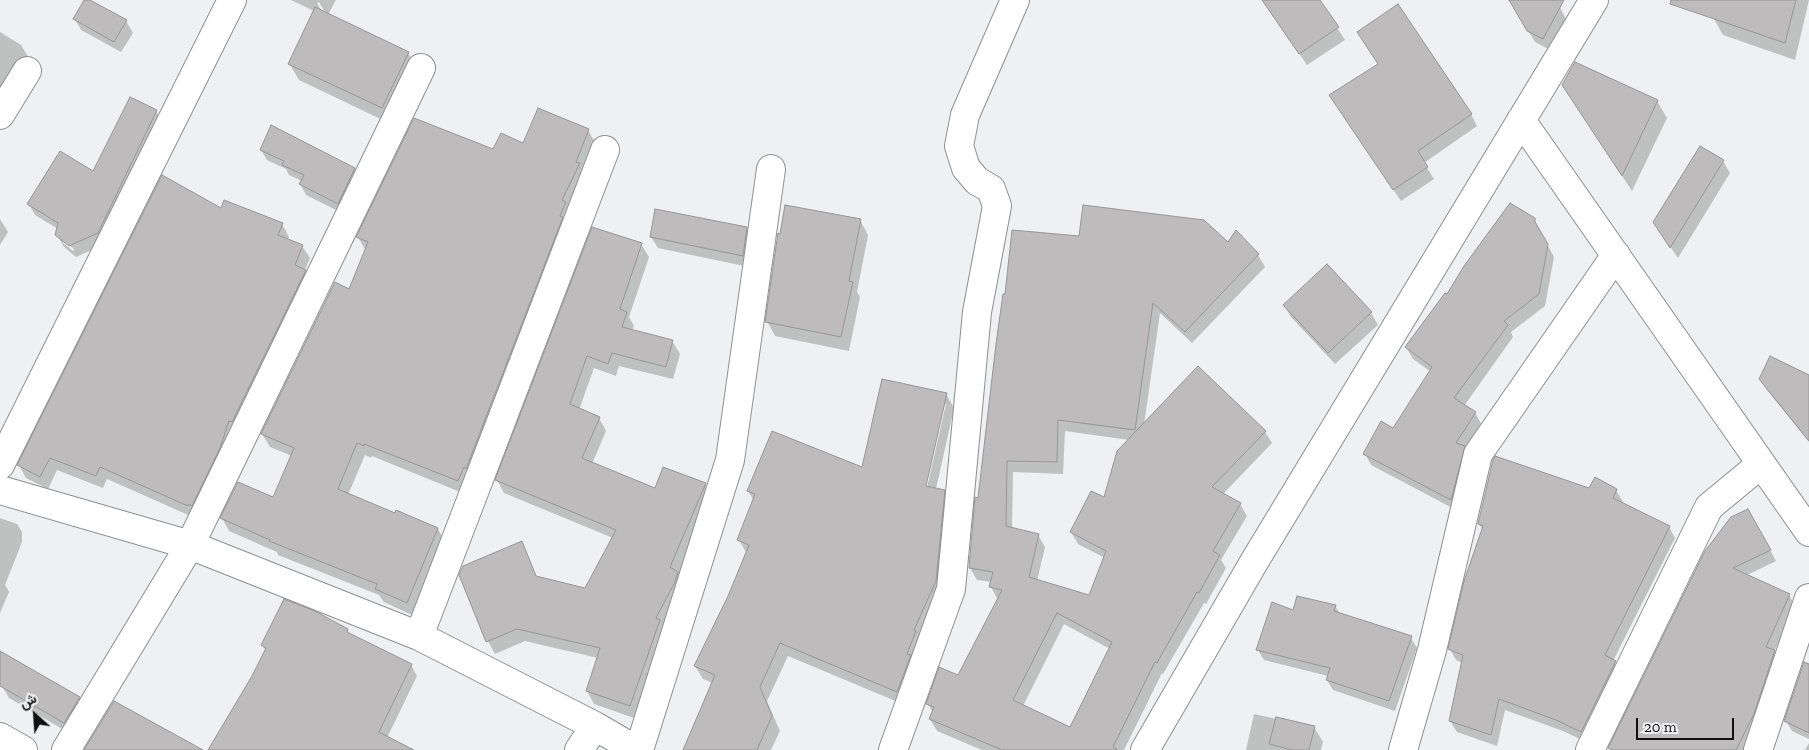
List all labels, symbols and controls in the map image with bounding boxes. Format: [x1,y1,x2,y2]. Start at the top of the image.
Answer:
north arrow [10,690,60,740]
text: ش [17,690,39,712]
scale bar [1639,708,1736,740]
text: 20 m [1644,718,1677,736]

